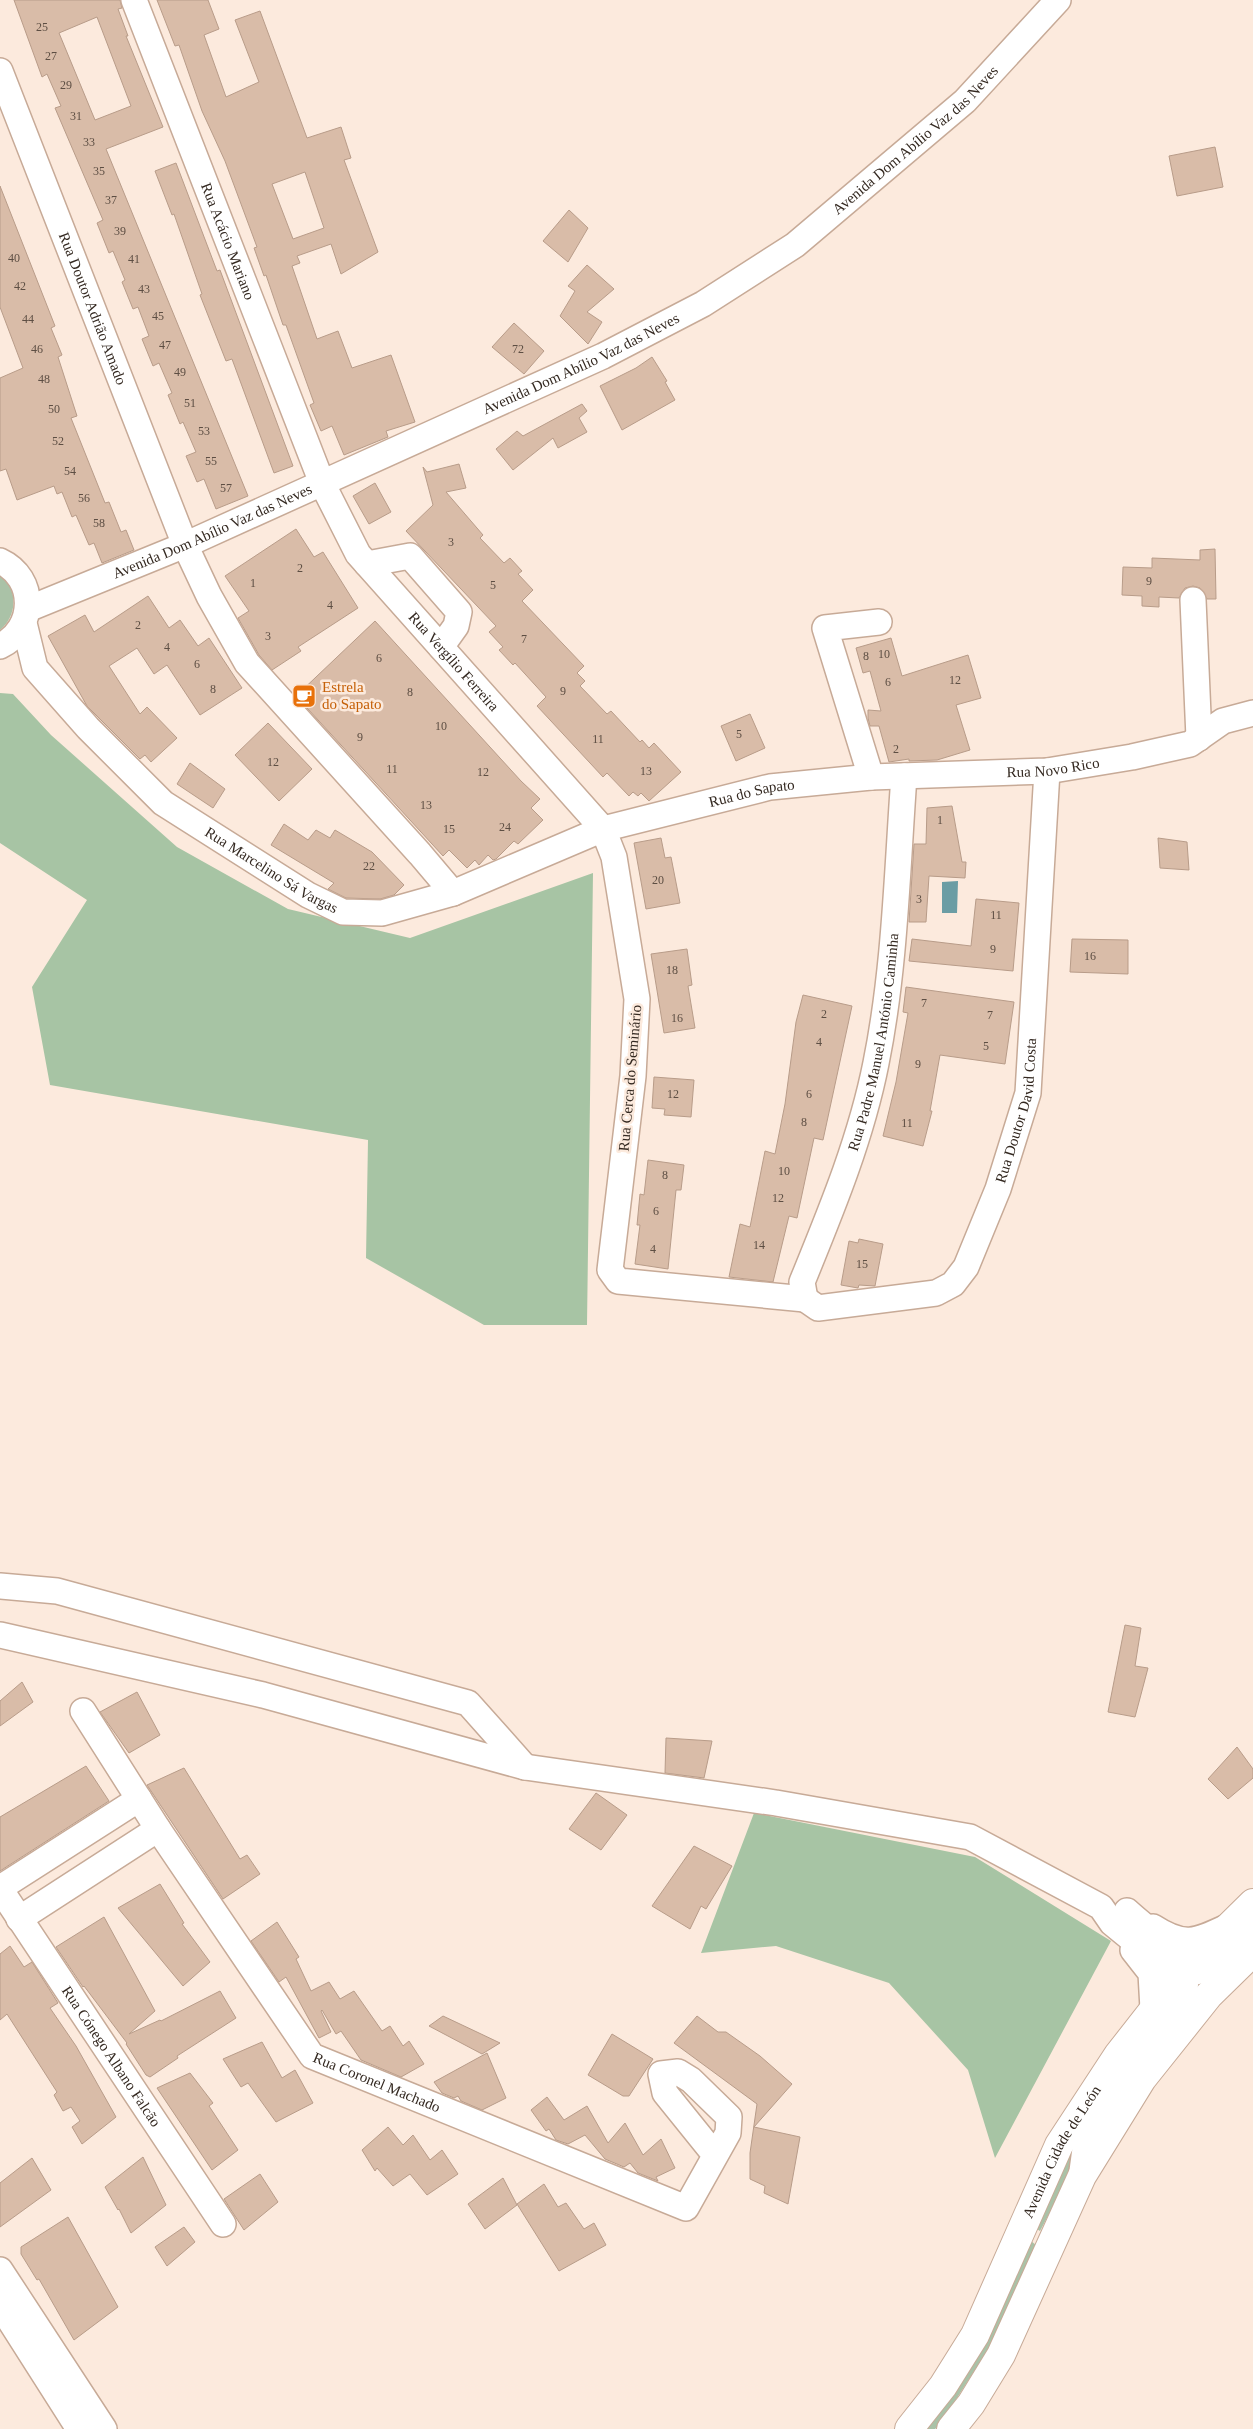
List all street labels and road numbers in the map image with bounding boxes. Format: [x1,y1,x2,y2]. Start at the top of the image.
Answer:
street label: Avenida Dom Abílio Vaz das Neves [829,62,1001,218]
street label: Rua Acácio Mariano [198,181,258,302]
street label: Rua Doutor Adrião Amado [56,230,130,387]
street label: Avenida Dom Abílio Vaz das Neves [480,310,682,417]
street label: Avenida Dom Abílio Vaz das Neves [110,481,315,582]
street label: Rua Vergílio Ferreira [406,609,502,715]
street label: Rua Novo Rico [1006,754,1101,780]
street label: Rua do Sapato [707,777,795,810]
street label: Rua Marcelino Sá Vargas [202,824,340,916]
street label: Rua Padre Manuel António Caminha [845,932,901,1153]
street label: Rua Cerca do Seminário [616,1004,644,1152]
street label: Rua Doutor David Costa [992,1037,1039,1185]
street label: Rua Cónego Albano Falcão [59,1983,164,2130]
street label: Rua Coronel Machado [311,2049,443,2115]
street label: Avenida Cidade de León [1020,2082,1104,2221]

